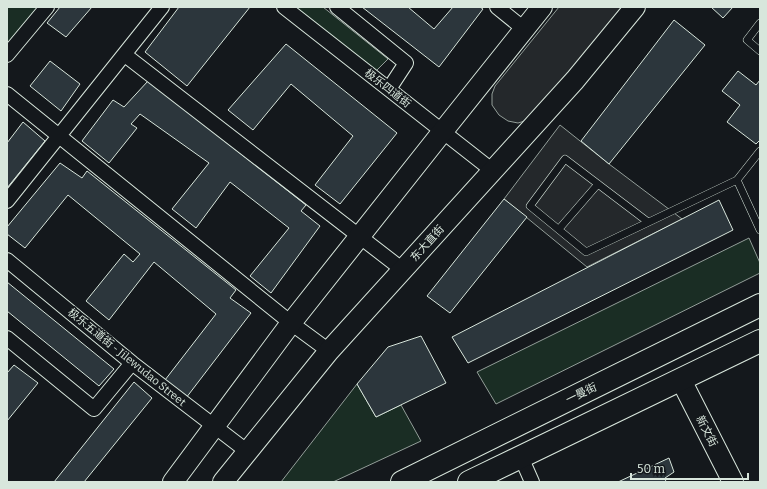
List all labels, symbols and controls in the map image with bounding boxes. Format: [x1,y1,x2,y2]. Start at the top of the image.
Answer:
street label: 极乐四道街 [362,66,413,110]
street label: 东大直街 [408,223,447,264]
street label: 极乐五道街 - Jilewudao Street [65,306,188,409]
street label: 一曼街 [564,380,599,407]
street label: 新文街 [693,414,720,449]
scale bar [631,455,748,481]
text: 50 m [637,462,666,476]

